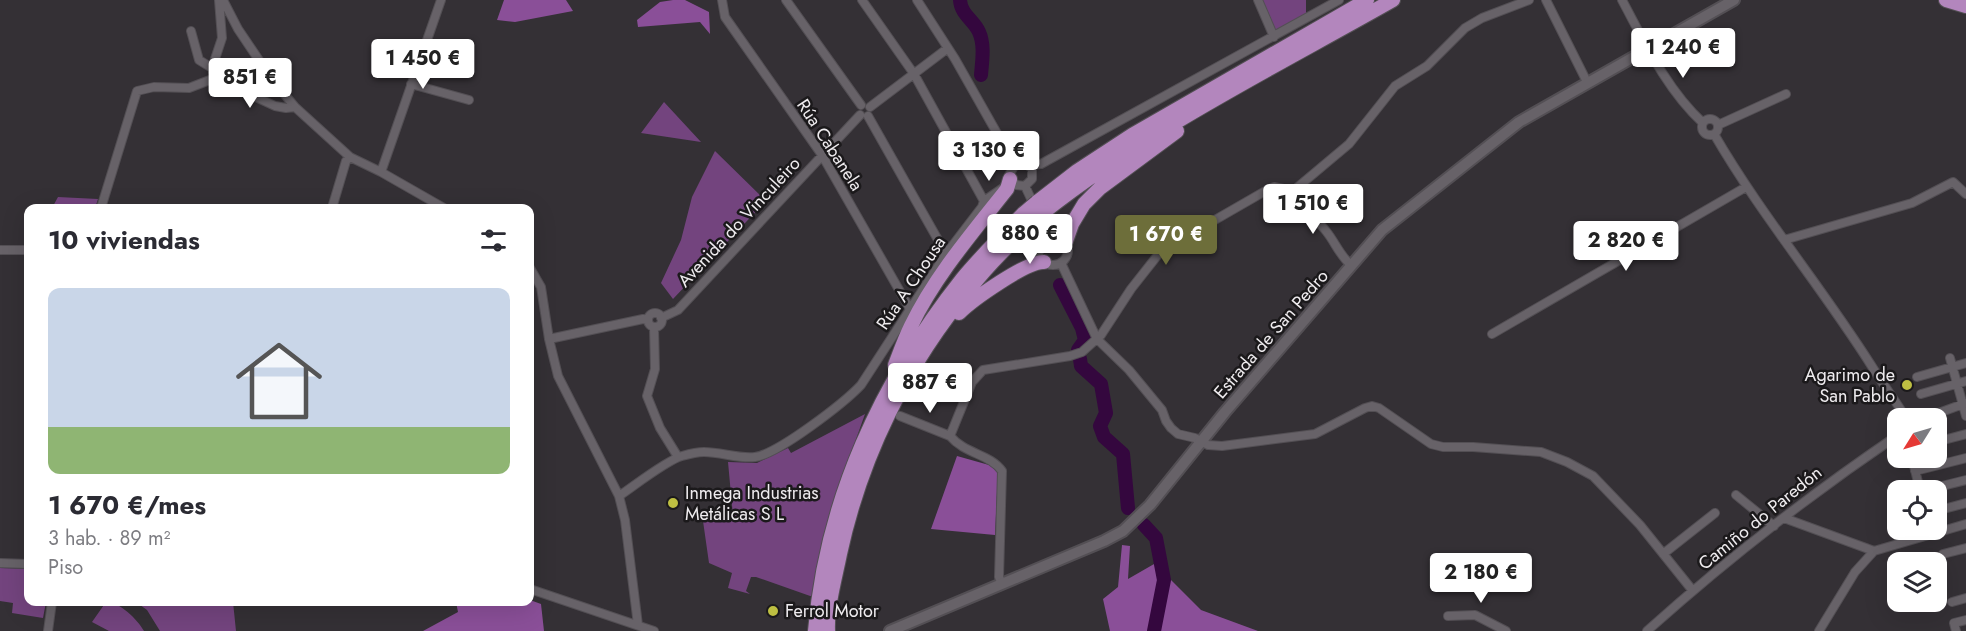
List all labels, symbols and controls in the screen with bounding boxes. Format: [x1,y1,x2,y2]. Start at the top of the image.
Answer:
pin: 1 240 € [1628,28,1738,79]
text: 1 240 € [1645,33,1721,62]
pin: 1 450 € [368,39,478,90]
text: 1 450 € [385,44,461,73]
pin: 851 € [208,58,292,109]
text: 851 € [223,63,277,92]
street label: Rúa Cabanela [790,94,870,196]
pin: 3 130 € [934,131,1044,182]
text: 3 130 € [952,136,1026,165]
street label: Avenida do Vinculeiro [672,151,806,293]
pin: 1 510 € [1258,184,1368,235]
text: 1 510 € [1277,189,1349,218]
pin: 880 € [988,214,1072,265]
pin: 1 670 € [1111,215,1221,266]
text: 880 € [1001,219,1059,248]
text: 1 670 € [1129,220,1203,249]
text: 10 viviendas [48,221,200,259]
pin: 2 820 € [1571,221,1681,272]
icon: filters [477,224,510,257]
text: 2 820 € [1587,226,1665,255]
street label: Rúa A Chousa [870,231,952,335]
street label: Estrada de San Pedro [1208,264,1335,404]
icon: home [225,327,333,435]
place label: Agarimo de San Pablo [1805,362,1895,409]
pin: 887 € [888,363,972,414]
text: 887 € [902,368,958,397]
marker: Agarimo de San Pablo [1900,378,1914,392]
north arrow [1887,408,1947,468]
map controls [1887,408,1947,612]
street label: Camiño do Paredón [1693,460,1827,576]
place label: Inmega Industrias Metálicas S L [685,480,818,527]
button: locate [1887,480,1947,540]
text: 1 670 €/mes [48,486,206,524]
marker: Inmega Industrias Metálicas S L [666,496,680,510]
text: 3 hab. · 89 m² [48,524,170,553]
button: layers [1887,552,1947,612]
text: Piso [48,553,83,582]
pin: 2 180 € [1426,553,1536,604]
text: 2 180 € [1444,558,1518,587]
place label: Ferrol Motor [785,598,880,624]
marker: Ferrol Motor [766,604,780,618]

